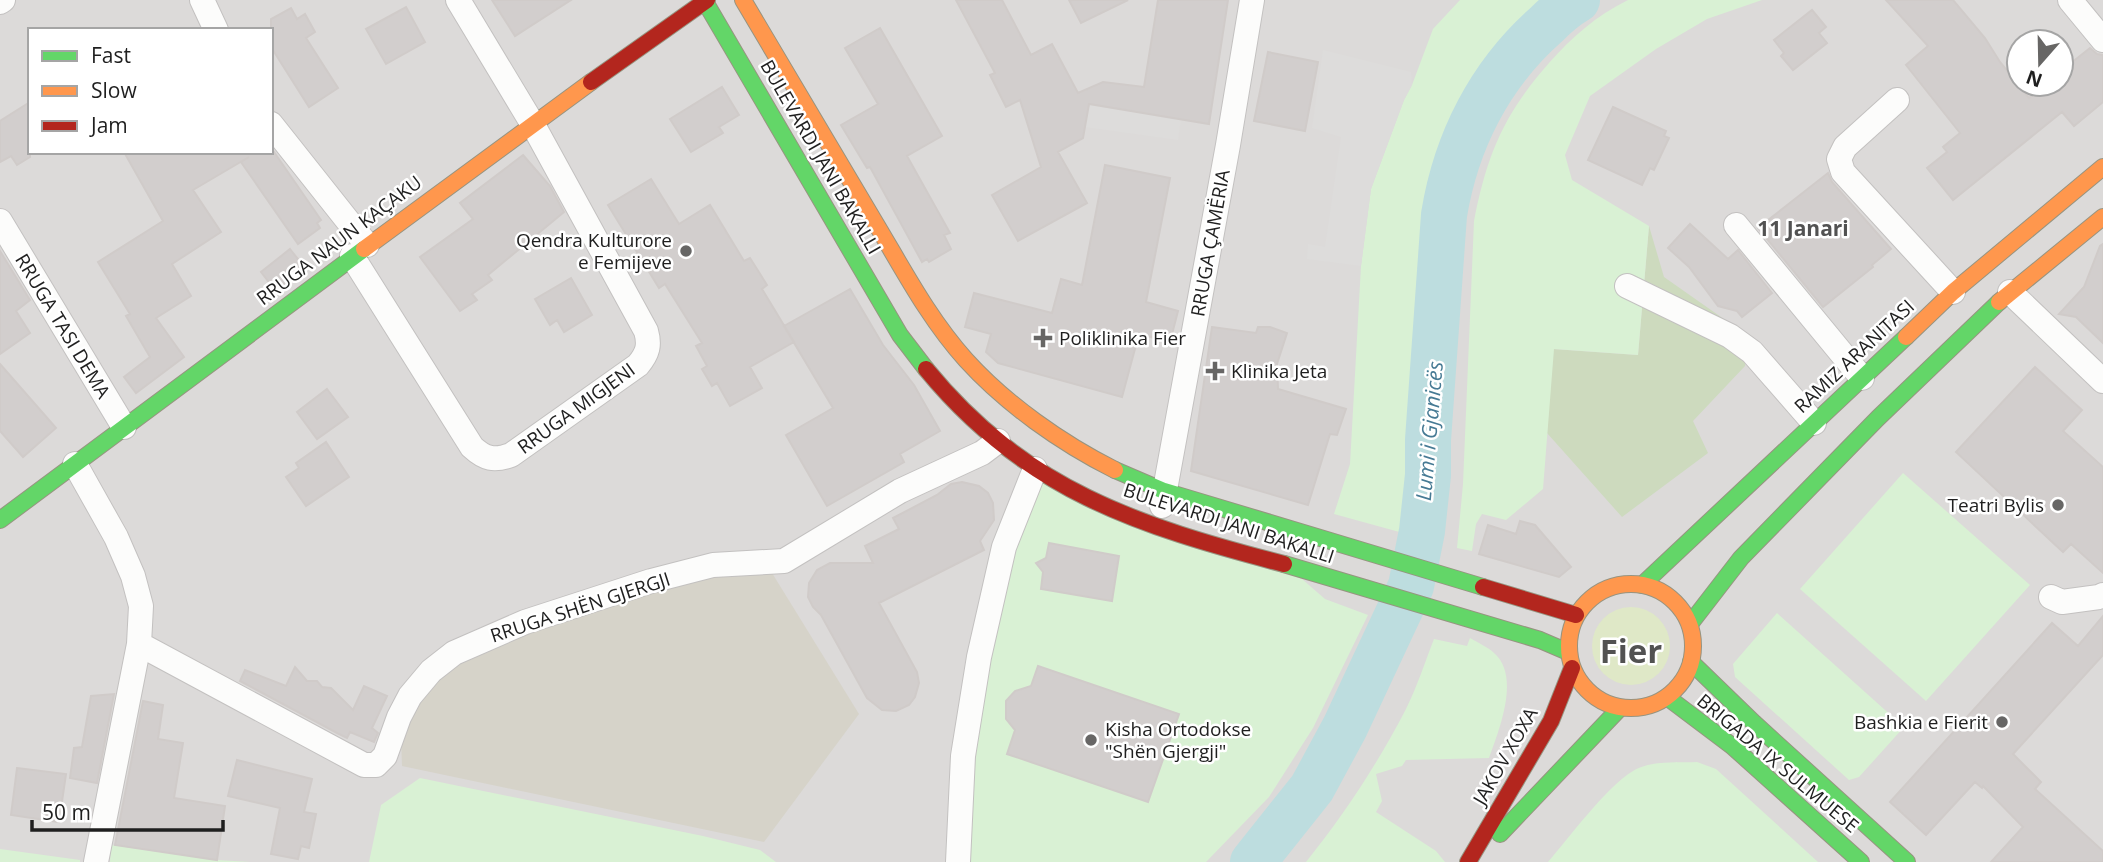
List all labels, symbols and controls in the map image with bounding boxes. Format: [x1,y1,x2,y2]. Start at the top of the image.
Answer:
legend [28,28,273,154]
north arrow [2005,28,2075,98]
text: Fast [91,41,131,69]
street label: BULEVARDI JANI BAKALLI [755,55,887,259]
text: N [2022,64,2046,94]
text: Slow [91,76,137,104]
text: Jam [89,111,128,139]
street label: RRUGA ÇAMËRIA [1184,167,1236,319]
street label: RRUGA NAUN KAÇAKU [251,169,427,311]
district label: 11 Janari [1757,214,1849,242]
place label: Qendra Kulturore e Femijeve [516,227,672,275]
marker: Qendra Kulturore e Femijeve [678,243,694,259]
street label: RRUGA TASI DEMA [9,249,117,403]
street label: RAMIZ ARANITASI [1788,293,1920,419]
place label: Poliklinika Fier [1059,325,1186,351]
marker: Poliklinika Fier [1033,328,1053,348]
street label: RRUGA MIGJENI [512,356,640,460]
place label: Klinika Jeta [1231,358,1327,384]
water label: Lumi i Gjanicës [1409,360,1449,502]
marker: Klinika Jeta [1205,361,1225,381]
street label: BULEVARDI JANI BAKALLI [1120,477,1338,569]
place label: Teatri Bylis [1948,492,2044,518]
marker: Teatri Bylis [2050,497,2066,513]
street label: RRUGA SHËN GJERGJI [487,566,673,648]
district label: Fier [1600,628,1662,673]
street label: BRIGADA IX SULMUESE [1692,688,1864,838]
street label: JAKOV XOXA [1466,702,1543,811]
place label: Bashkia e Fierit [1854,709,1988,735]
marker: Bashkia e Fierit [1994,714,2010,730]
place label: Kisha Ortodokse "Shën Gjergji" [1105,716,1251,764]
marker: Kisha Ortodokse "Shën Gjergji" [1083,732,1099,748]
scale bar [32,788,222,832]
text: 50 m [42,798,91,826]

